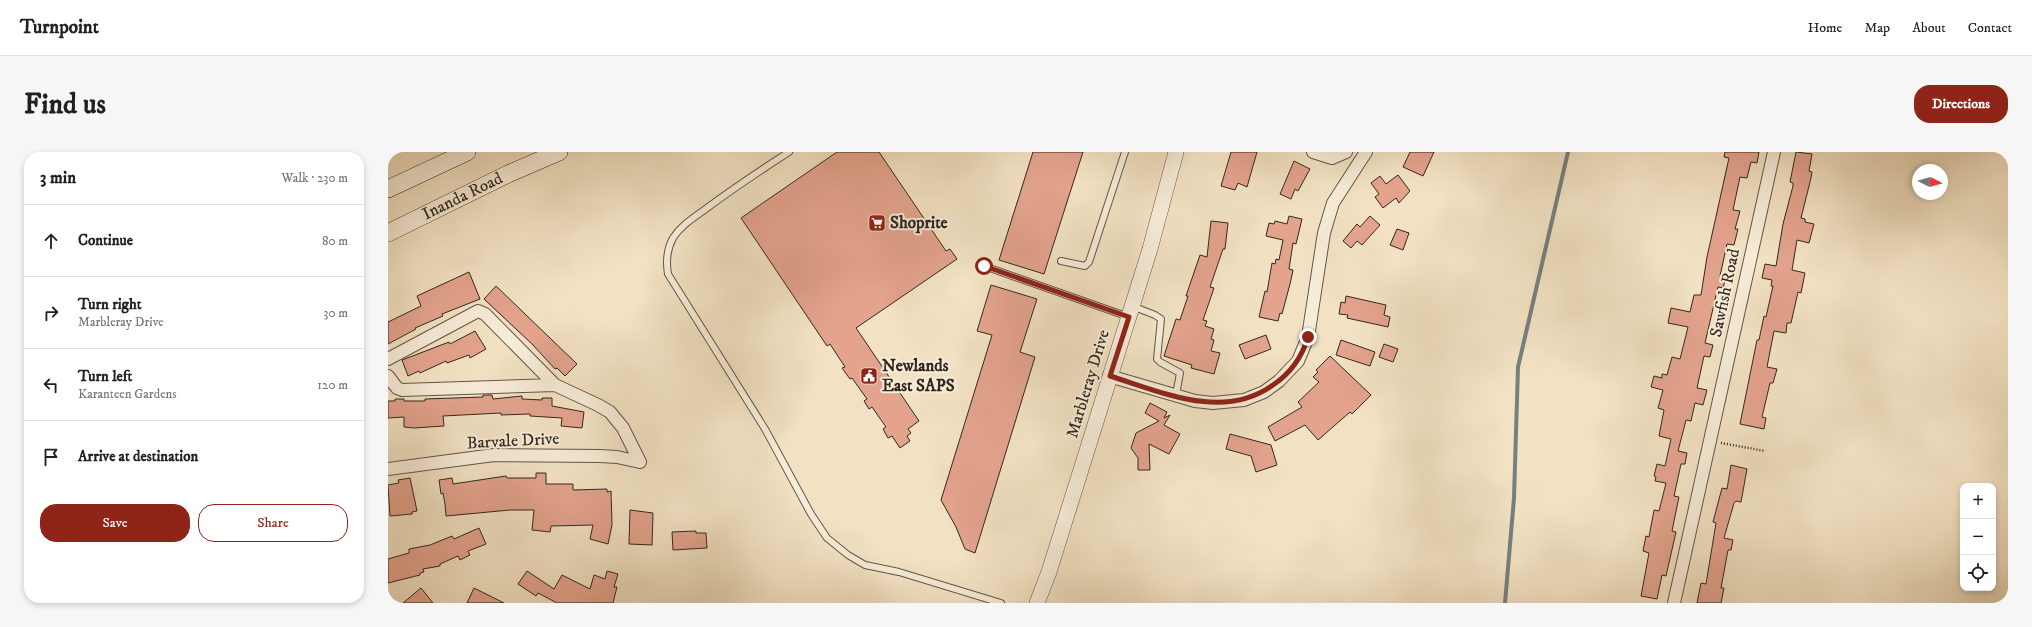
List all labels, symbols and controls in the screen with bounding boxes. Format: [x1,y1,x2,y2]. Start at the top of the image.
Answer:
text: Turnpoint [20,16,99,39]
text: Home [1808,19,1842,37]
text: Map [1864,19,1890,37]
text: About [1912,19,1946,37]
text: Contact [1968,19,2012,37]
button: Directions [1914,85,2008,123]
text: Find us [24,87,106,122]
north arrow [1912,164,1948,200]
text: 3 min [40,167,76,189]
street label: Inanda Road [419,167,507,225]
text: Walk · 230 m [282,170,348,186]
place label: Shoprite [890,212,948,234]
supermarket icon: Shoprite [867,213,887,233]
icon: ahead [40,230,62,252]
text: Continue [78,231,133,250]
text: 80 m [322,233,348,249]
street label: Sawfish Road [1705,246,1745,339]
route start [975,257,993,275]
text: Turn right [78,295,141,314]
icon: right [40,302,62,324]
text: 30 m [324,305,348,321]
text: Marbleray Drive [78,314,164,330]
street label: Marbleray Drive [1061,327,1115,441]
route end [1299,328,1317,346]
place label: Newlands East SAPS [882,355,955,397]
public building icon: Newlands East SAPS [859,366,879,386]
text: Turn left [78,367,132,386]
icon: left [40,374,62,396]
text: 120 m [317,377,348,393]
text: Karanteen Gardens [78,386,177,402]
street label: Barvale Drive [466,428,560,454]
icon: arrive [40,446,62,468]
text: Arrive at destination [78,447,198,466]
map controls [1960,483,1996,591]
button: + [1960,483,1996,519]
button: Save [40,504,190,542]
button: Share [198,504,348,542]
button: − [1960,519,1996,555]
button: locate [1960,555,1996,591]

